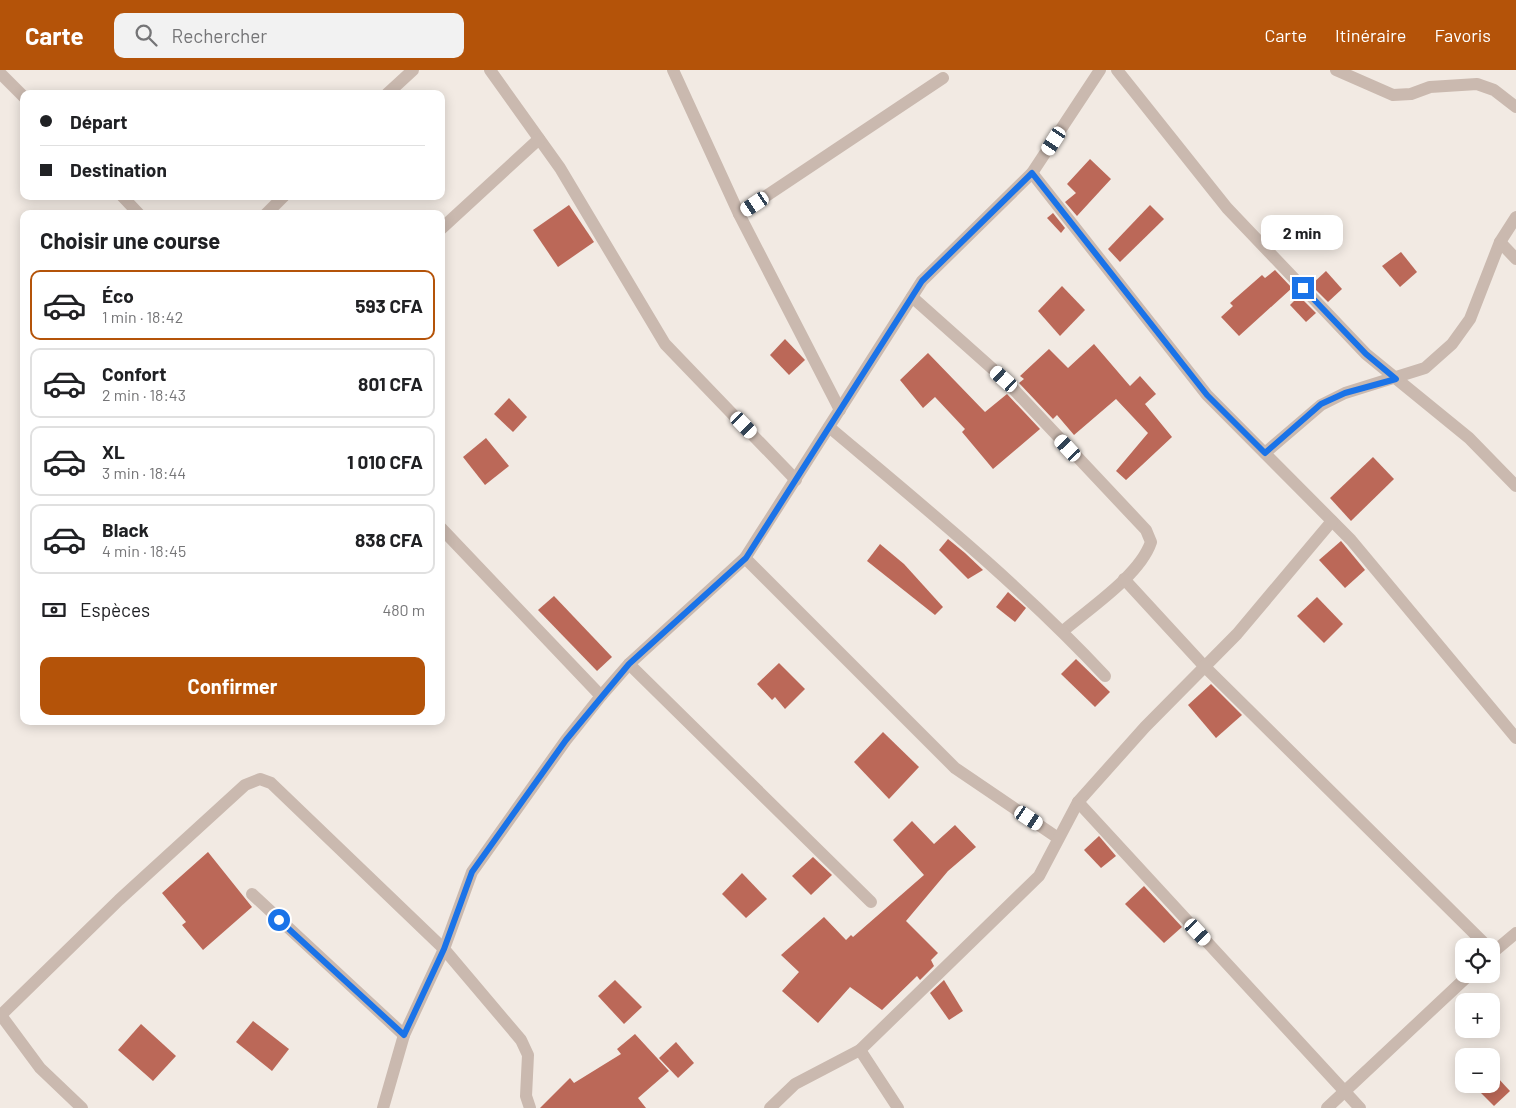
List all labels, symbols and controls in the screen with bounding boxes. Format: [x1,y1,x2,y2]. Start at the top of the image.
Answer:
search box [114,13,464,58]
text: Carte [25,21,84,50]
icon: search [132,21,160,49]
text: Rechercher [172,24,267,47]
text: Carte [1264,24,1307,46]
text: Itinéraire [1335,24,1406,46]
text: Favoris [1434,24,1491,46]
text: Départ [70,110,128,133]
car [1039,124,1068,158]
text: Destination [70,158,167,181]
car [738,189,771,219]
callout: 2 min [1262,216,1344,250]
text: 2 min [1283,223,1321,242]
text: Choisir une course [40,227,220,253]
route end [1292,277,1314,299]
icon: car [42,283,87,328]
text: Éco [102,284,134,307]
text: 593 CFA [355,294,423,317]
text: 1 min · 18:42 [102,307,183,326]
icon: car [42,361,87,406]
text: Confort [102,362,166,385]
car [987,363,1020,395]
text: 801 CFA [358,372,423,395]
text: 2 min · 18:43 [102,385,186,404]
car [728,409,759,441]
car [1052,432,1083,464]
icon: car [42,439,87,484]
text: XL [102,440,125,463]
text: 1 010 CFA [347,450,423,473]
text: 3 min · 18:44 [102,463,186,482]
icon: car [42,517,87,562]
text: Black [102,518,149,541]
text: 838 CFA [355,528,423,551]
text: 4 min · 18:45 [102,541,186,560]
icon: cash [40,596,68,624]
text: Espèces [80,598,150,621]
text: 480 m [382,600,425,619]
button: Confirmer [40,657,425,715]
car [1012,803,1045,833]
route start [268,909,290,931]
car [1182,916,1213,948]
map controls [1455,938,1500,1093]
button: locate [1455,938,1500,983]
button: + [1455,993,1500,1038]
button: − [1455,1048,1500,1093]

